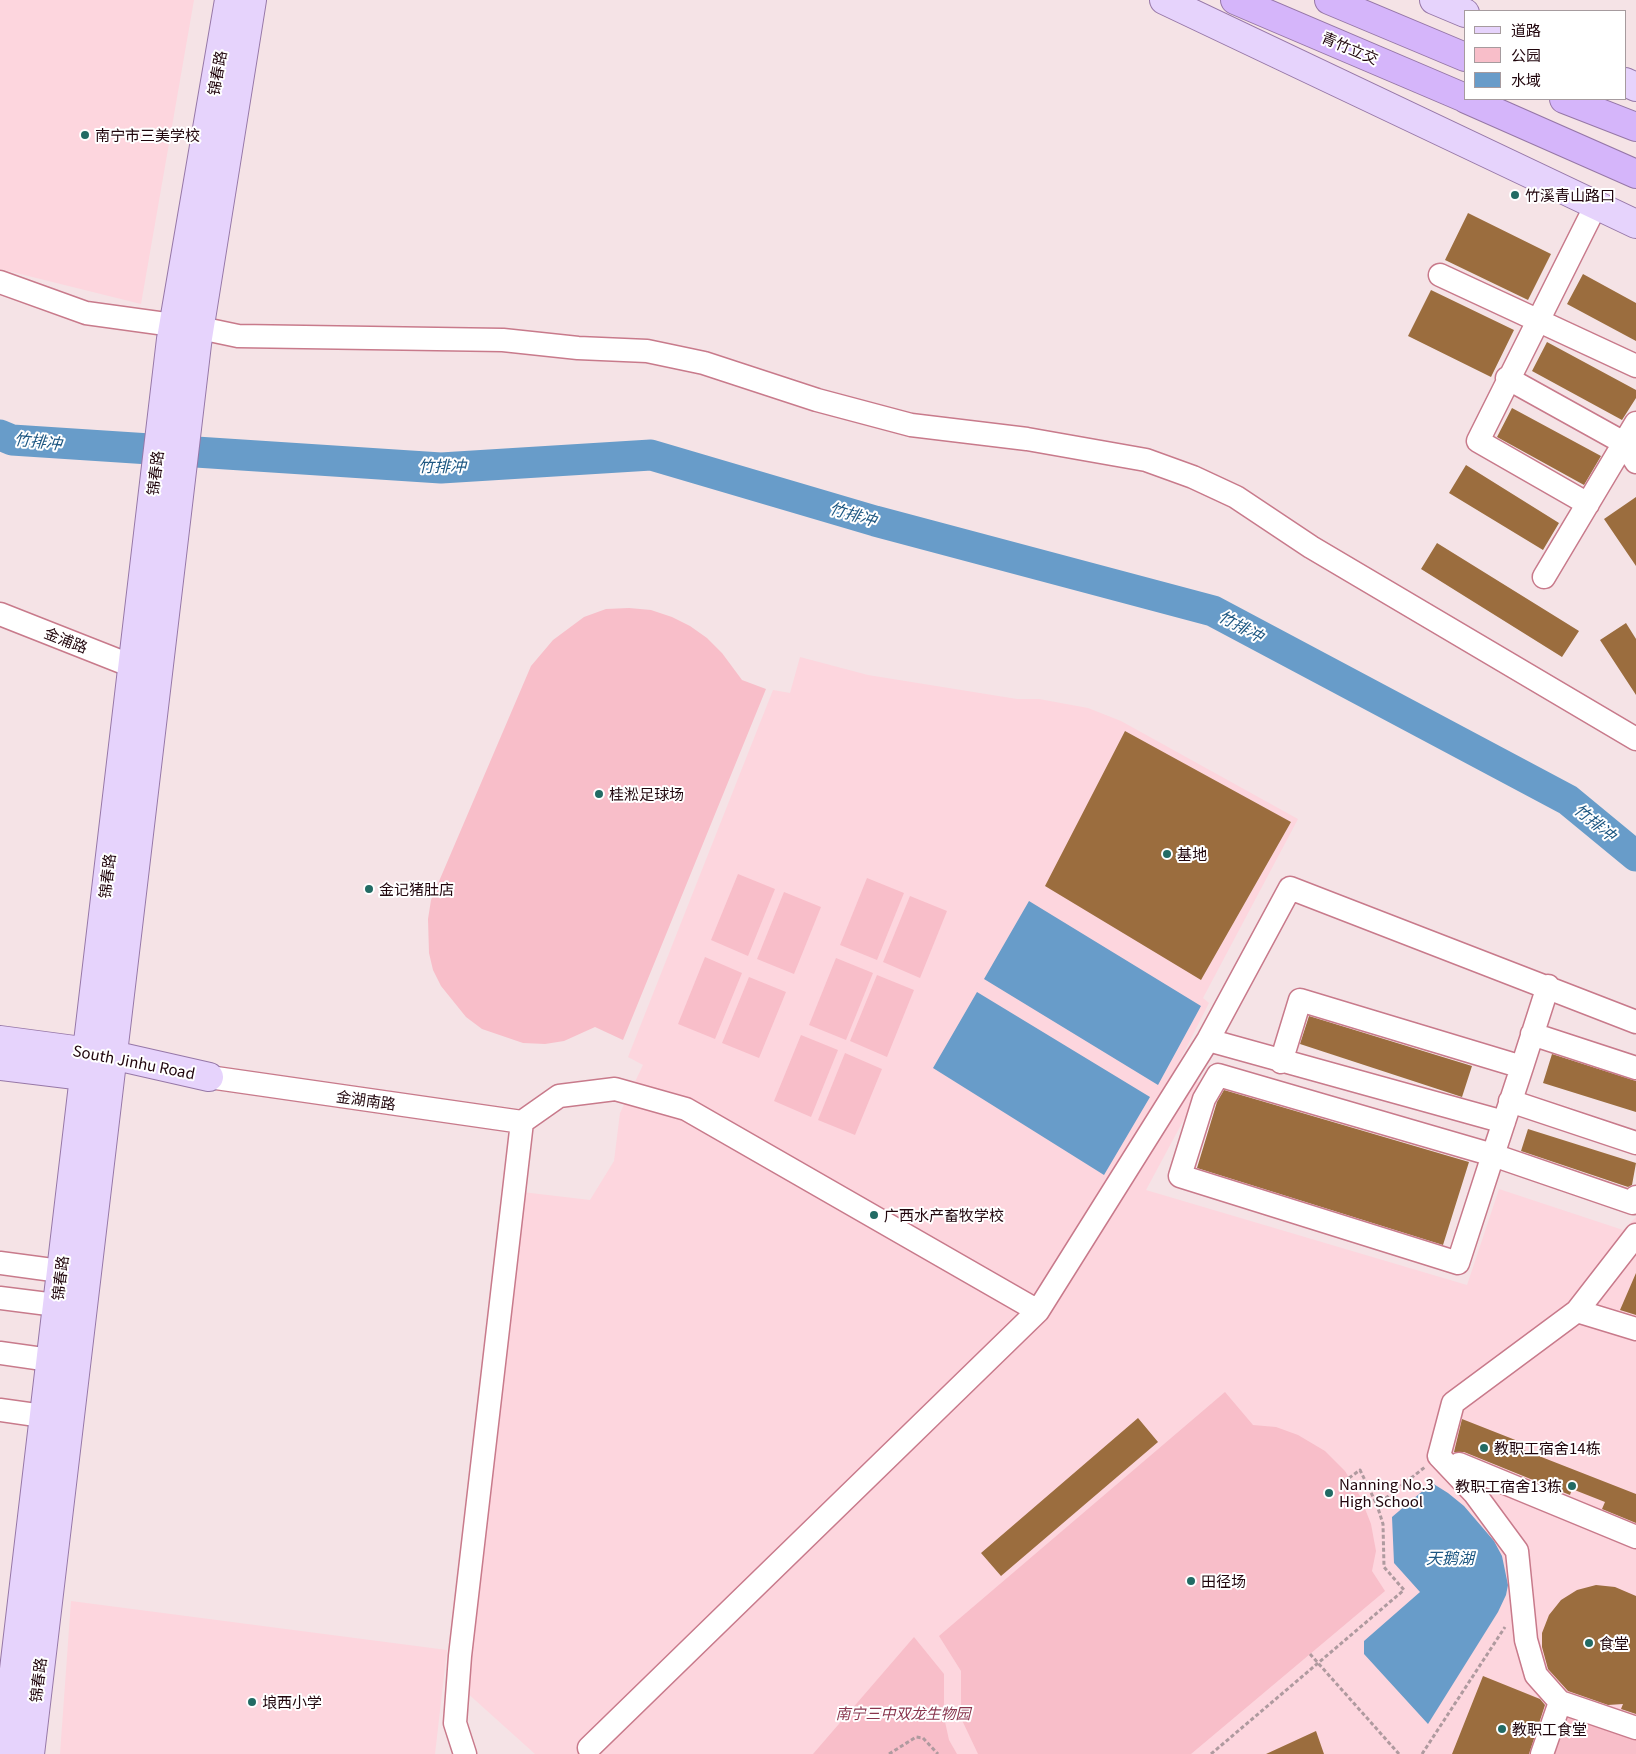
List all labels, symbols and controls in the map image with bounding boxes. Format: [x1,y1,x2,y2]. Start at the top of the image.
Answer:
legend [1464,10,1626,100]
text: 道路 [1511,19,1541,40]
street label: 青竹立交 [1319,28,1381,68]
text: 公园 [1511,44,1541,65]
street label: 锦春路 [204,49,230,97]
text: 水域 [1511,69,1541,90]
place label: 南宁市三美学校 [95,126,200,144]
marker: 南宁市三美学校 [79,129,91,141]
place label: 竹溪青山路口 [1525,186,1615,204]
marker: 竹溪青山路口 [1509,189,1521,201]
water label: 竹排冲 [13,429,63,453]
street label: 锦春路 [143,450,167,496]
water label: 竹排冲 [418,456,466,476]
water label: 竹排冲 [827,498,879,530]
water label: 竹排冲 [1215,606,1267,646]
street label: 金浦路 [42,624,90,656]
place label: 桂淞足球场 [609,785,684,803]
marker: 桂淞足球场 [593,788,605,800]
water label: 竹排冲 [1570,799,1620,845]
place label: 基地 [1177,845,1207,863]
marker: 基地 [1161,848,1173,860]
street label: 锦春路 [95,853,119,899]
place label: 金记猪肚店 [379,880,454,898]
marker: 金记猪肚店 [363,883,375,895]
street label: South Jinhu Road [71,1041,197,1083]
street label: 金湖南路 [335,1087,397,1113]
place label: 广西水产畜牧学校 [884,1206,1004,1224]
marker: 广西水产畜牧学校 [868,1209,880,1221]
street label: 锦春路 [48,1255,72,1301]
place label: 教职工宿舍14栋 [1494,1439,1601,1457]
marker: 教职工宿舍14栋 [1478,1442,1490,1454]
place label: Nanning No.3 High School [1339,1475,1434,1510]
place label: 教职工宿舍13栋 [1455,1477,1562,1495]
marker: 教职工宿舍13栋 [1566,1480,1578,1492]
marker: Nanning No.3 High School [1323,1487,1335,1499]
water label: 天鹅湖 [1426,1548,1474,1568]
place label: 田径场 [1201,1572,1246,1590]
marker: 田径场 [1185,1575,1197,1587]
place label: 食堂 [1599,1634,1629,1652]
marker: 食堂 [1583,1637,1595,1649]
street label: 锦春路 [26,1657,50,1703]
place label: 埌西小学 [262,1693,322,1711]
marker: 埌西小学 [246,1696,258,1708]
park label: 南宁三中双龙生物园 [836,1704,970,1722]
place label: 教职工食堂 [1512,1720,1587,1738]
marker: 教职工食堂 [1496,1723,1508,1735]

